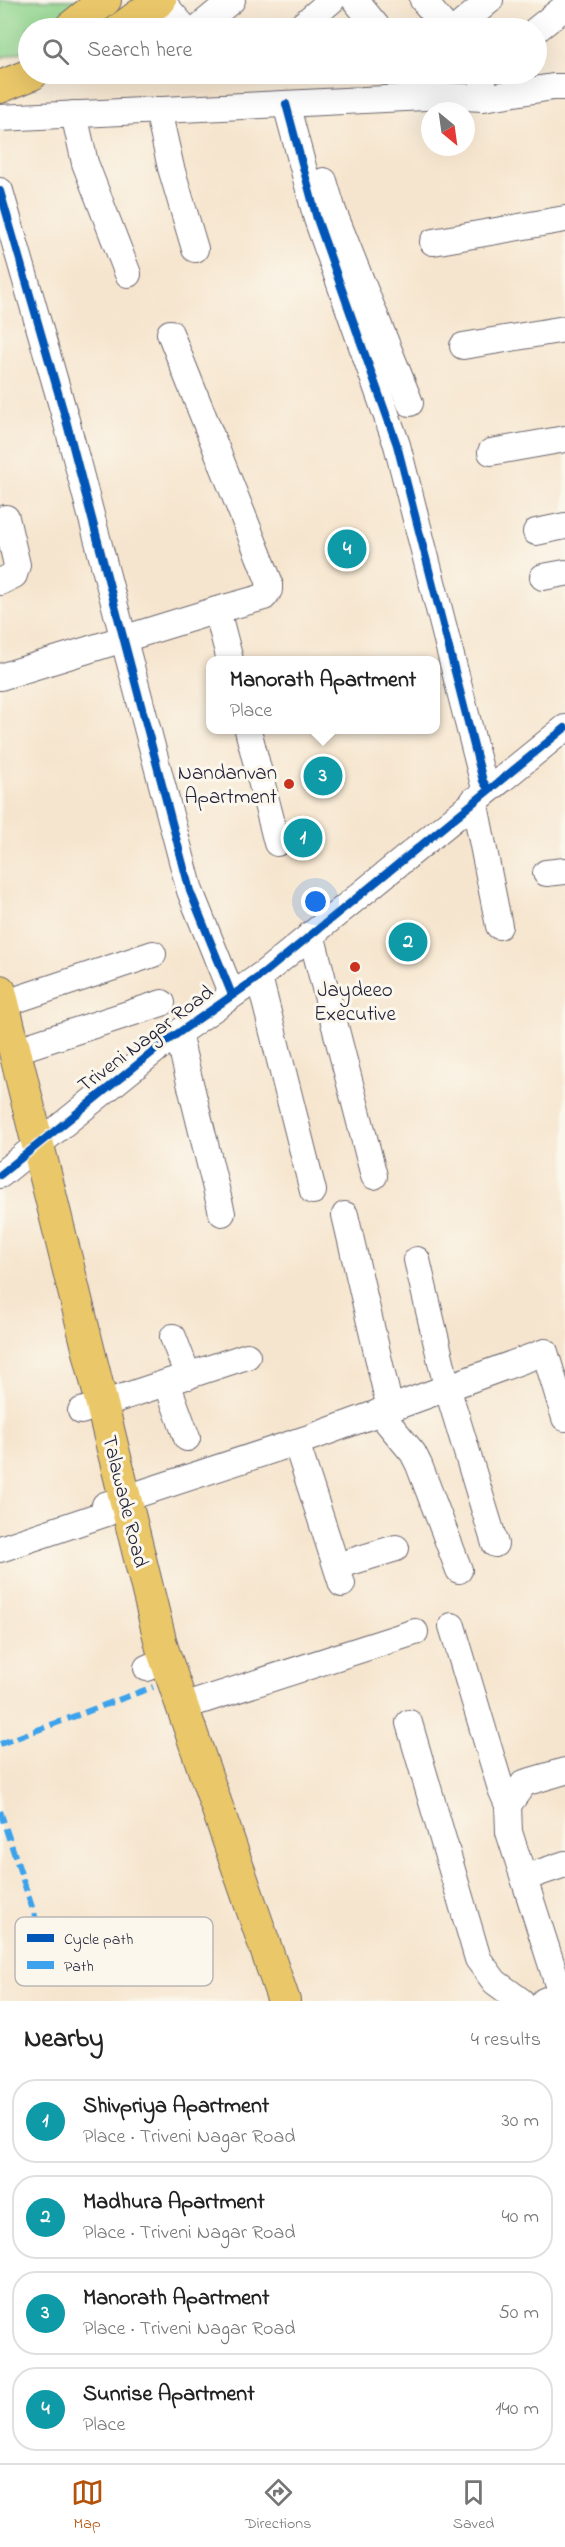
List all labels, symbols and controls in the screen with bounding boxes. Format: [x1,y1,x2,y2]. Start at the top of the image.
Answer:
search box [18,18,547,84]
icon: search [39,35,72,68]
text: Search here [87,35,192,67]
north arrow [421,102,475,156]
pin: 4 [328,526,366,572]
popup [206,656,440,734]
text: Manorath Apartment [230,665,416,697]
text: Place [230,697,272,726]
pin: 3 [304,754,342,798]
place label: Nandanvan Apartment [178,759,277,813]
marker: Nandanvan Apartment [282,777,296,791]
pin: 1 [284,816,322,860]
your location [301,887,330,916]
pin: 2 [388,920,428,964]
marker: Jaydeeo Executive [348,960,362,974]
place label: Jaydeeo Executive [314,976,396,1030]
street label: Triveni Nagar Road [72,978,222,1102]
street label: Talawade Road [93,1432,155,1571]
legend [15,1917,213,1986]
text: Cycle path [64,1928,133,1952]
text: Path [64,1955,94,1979]
text: Nearby [24,2021,103,2059]
text: 4 results [471,2026,541,2055]
text: Shivpriya Apartment [83,2091,269,2123]
text: 1 [42,2107,49,2136]
text: 30 m [502,2107,539,2136]
text: Place · Triveni Nagar Road [83,2123,295,2152]
text: Madhura Apartment [83,2187,265,2219]
text: 2 [41,2203,50,2232]
text: 40 m [502,2203,539,2232]
text: Place · Triveni Nagar Road [83,2219,295,2248]
text: Manorath Apartment [83,2283,269,2315]
text: 3 [41,2299,50,2328]
text: 50 m [498,2299,539,2328]
text: Place · Triveni Nagar Road [83,2315,295,2344]
text: Sunrise Apartment [83,2379,255,2411]
text: 4 [41,2395,50,2424]
text: 140 m [495,2395,539,2424]
text: Place [83,2411,125,2440]
tab: Map [71,2476,104,2536]
tab: Directions [245,2476,311,2536]
tab: Saved [453,2476,494,2536]

